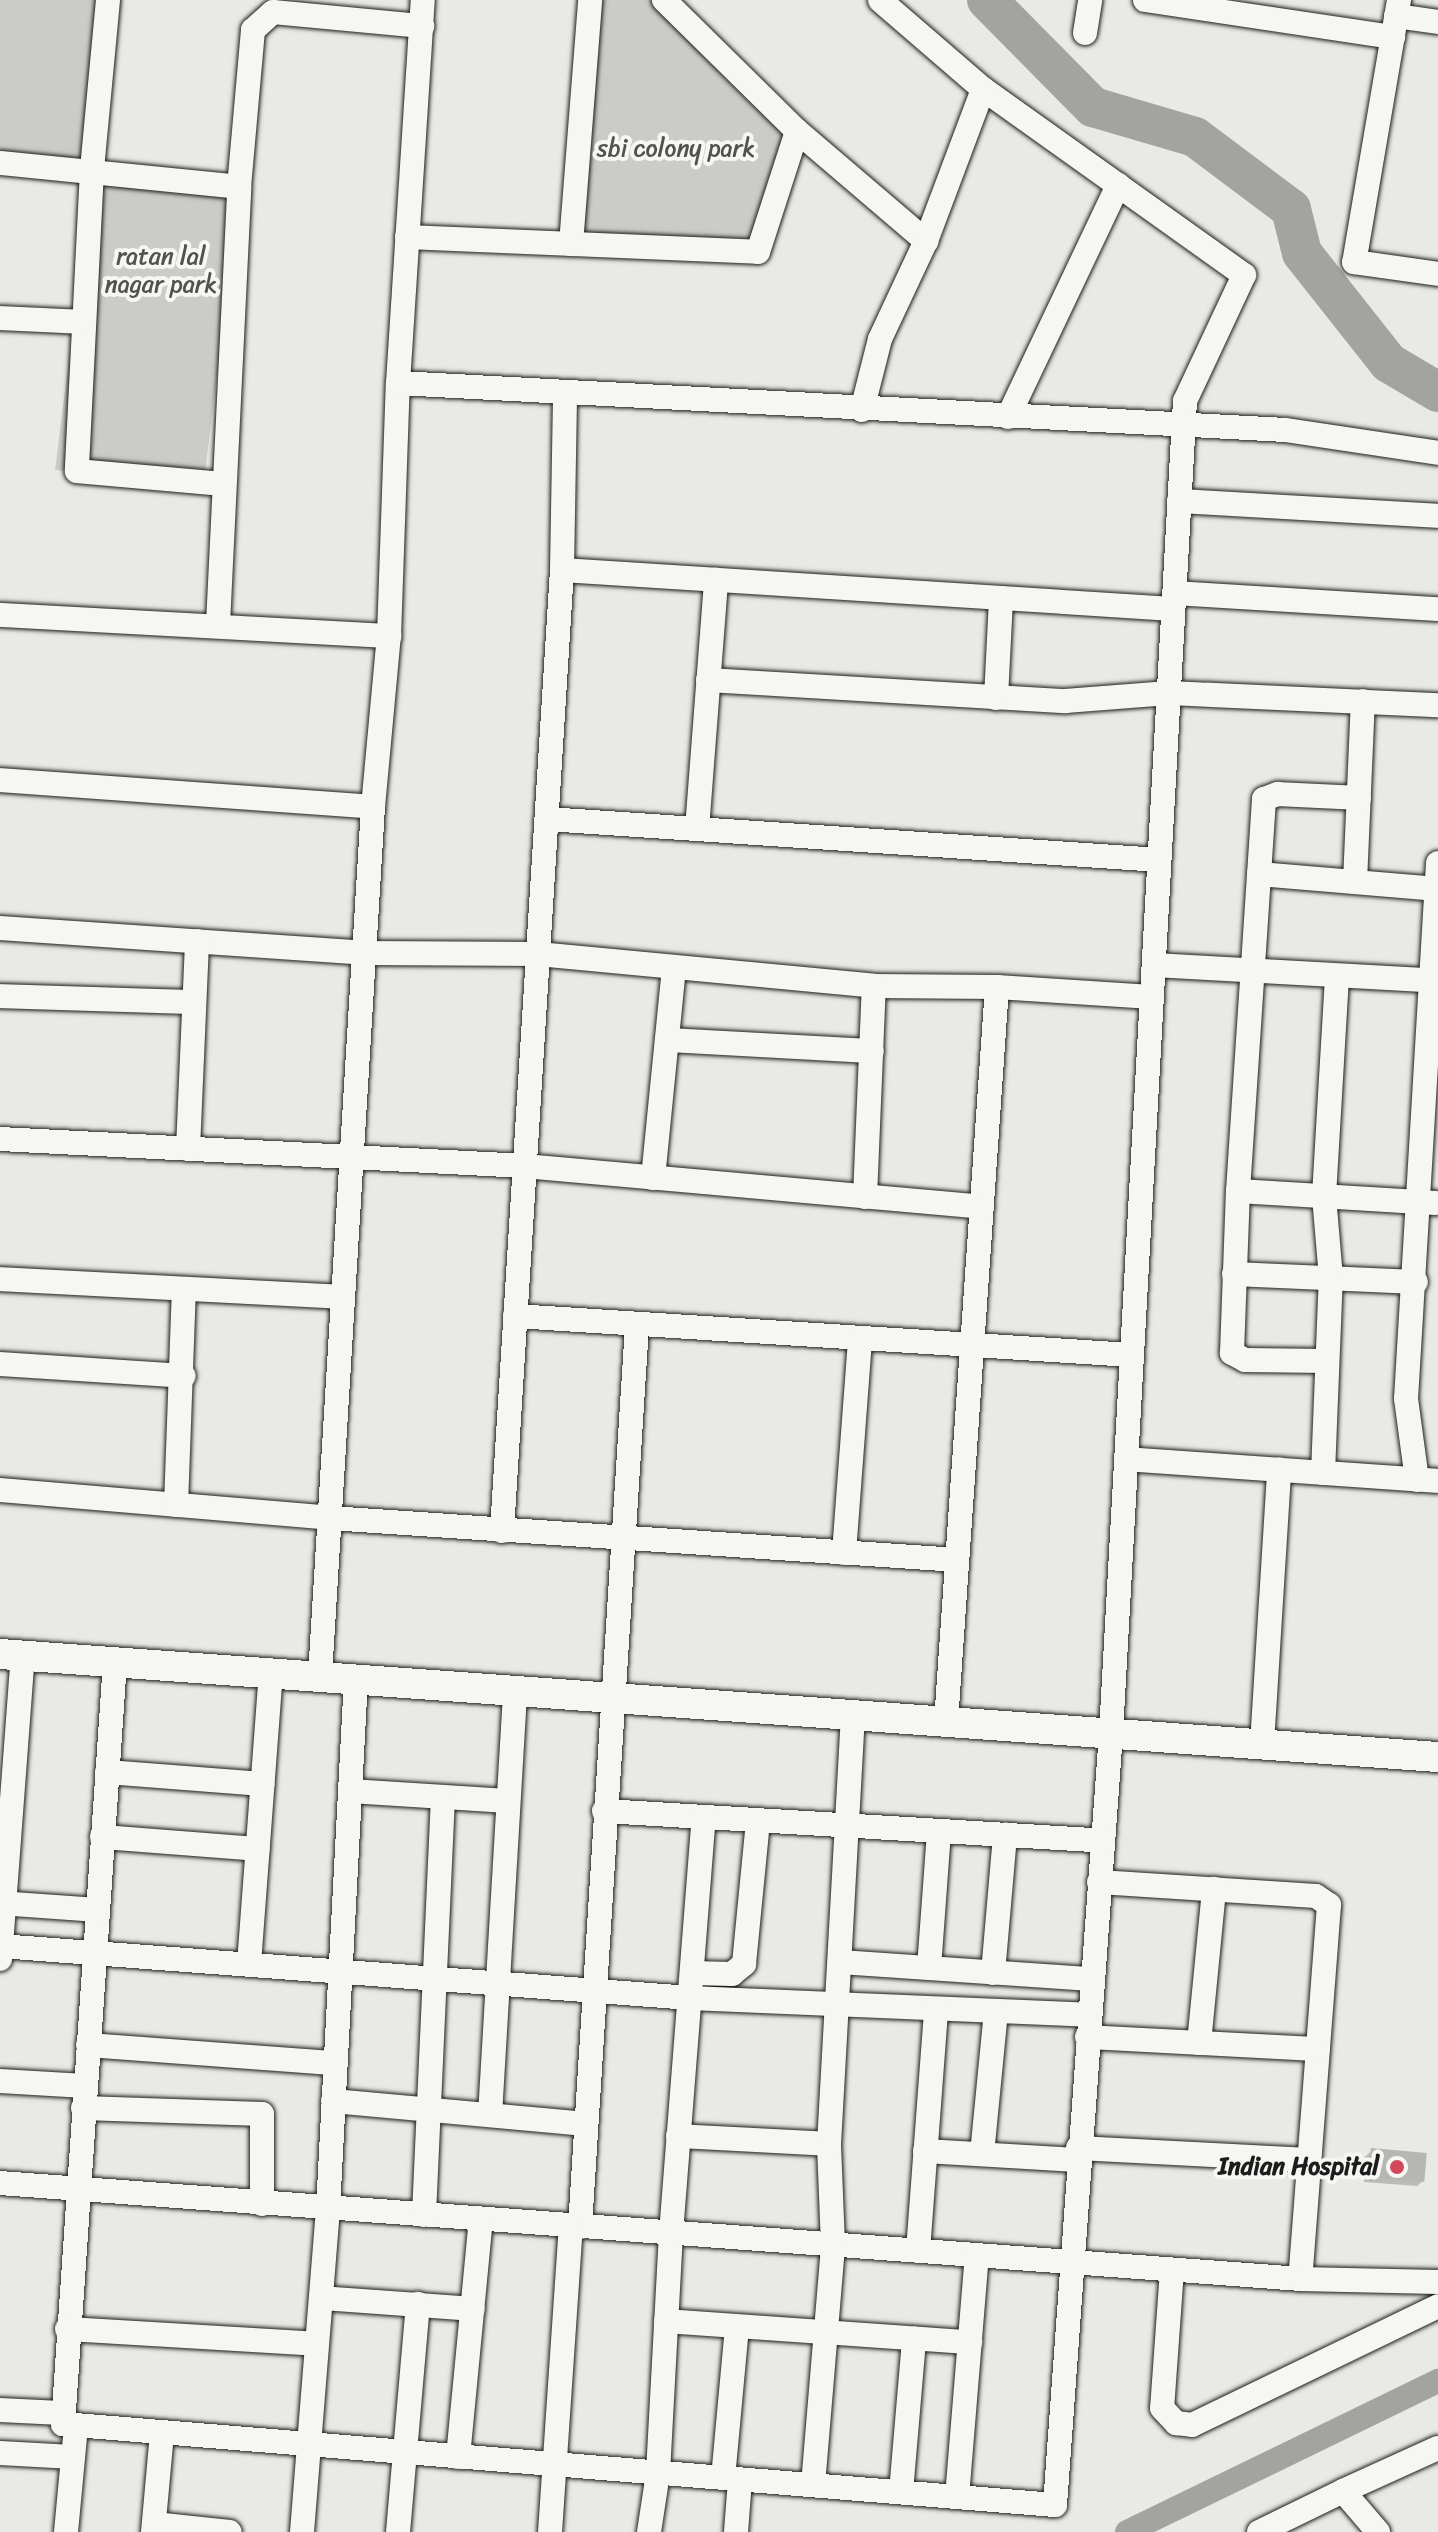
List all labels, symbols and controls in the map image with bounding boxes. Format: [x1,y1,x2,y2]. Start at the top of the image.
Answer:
park label: sbi colony park [597,135,755,163]
park label: ratan lal nagar park [105,243,217,299]
place label: Indian Hospital [1218,2153,1379,2181]
marker: Indian Hospital [1386,2156,1408,2178]

